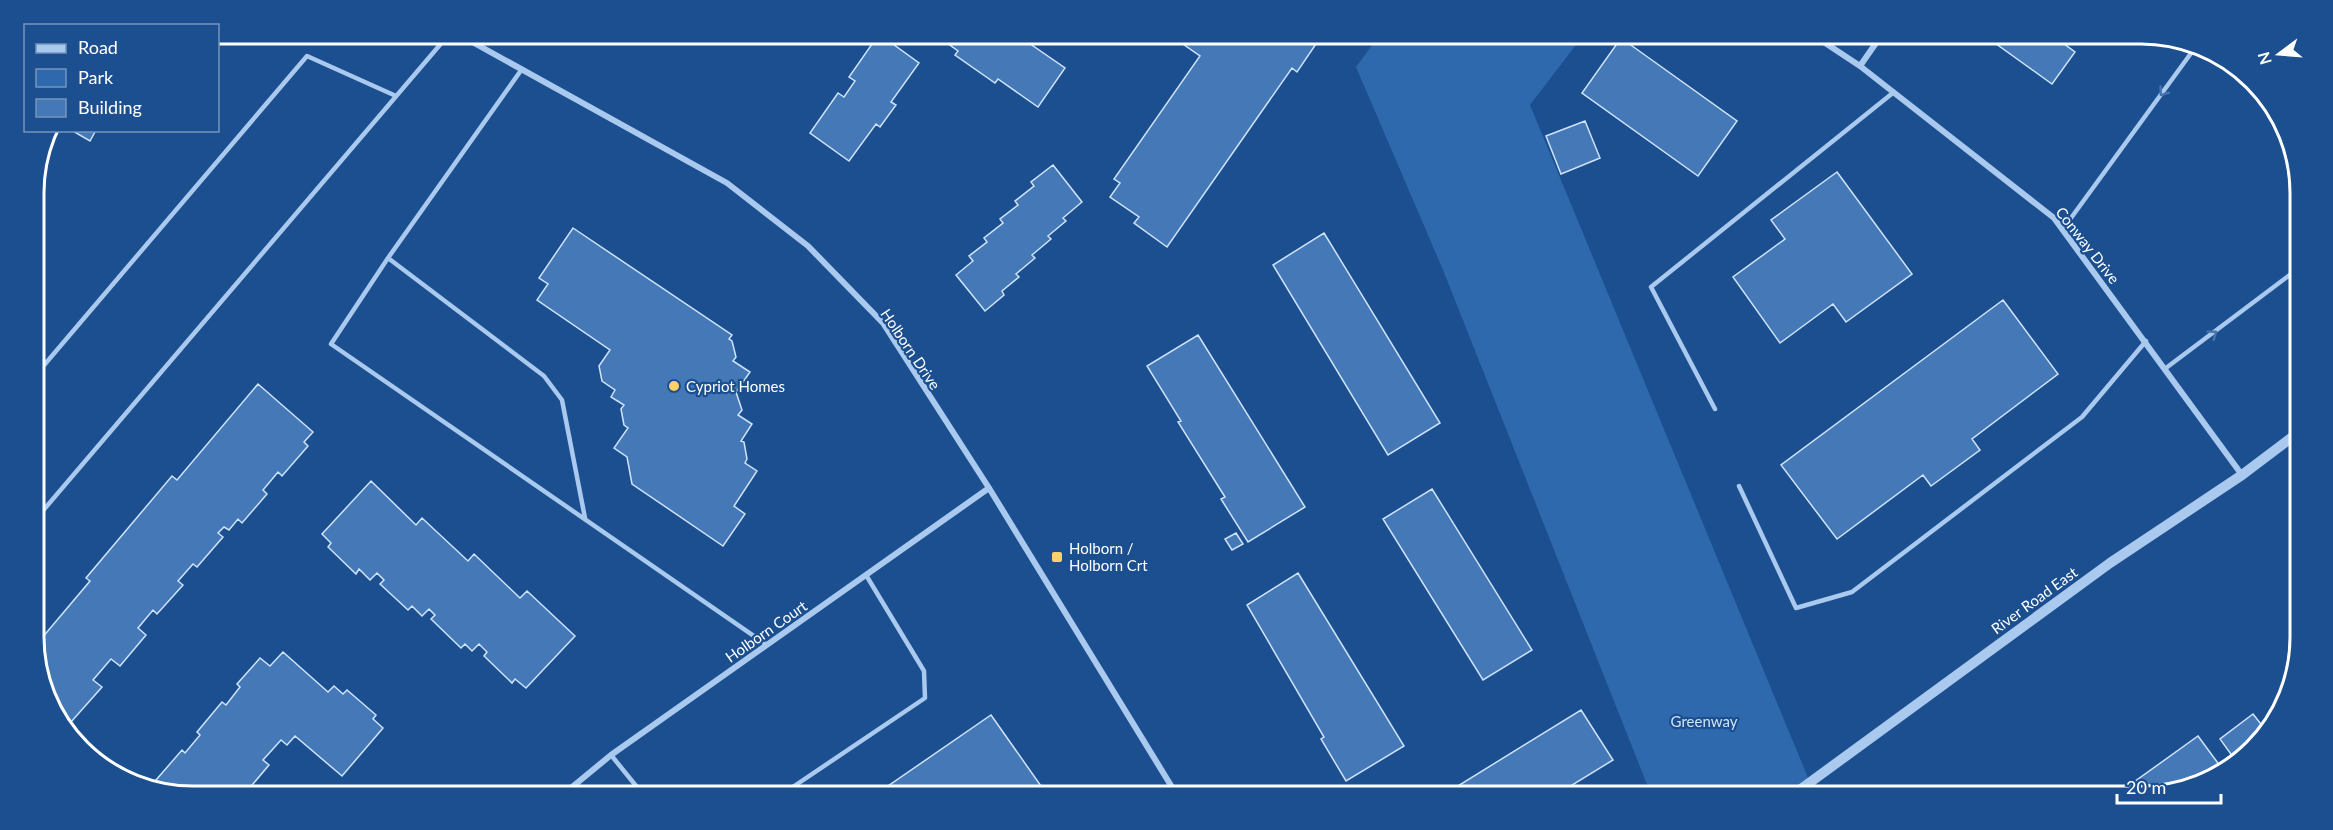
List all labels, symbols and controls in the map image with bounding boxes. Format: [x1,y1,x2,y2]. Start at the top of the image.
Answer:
legend [24,24,219,132]
north arrow [2249,24,2309,84]
text: Road [78,36,118,58]
text: N [2253,50,2275,67]
text: Park [78,66,114,88]
one-way arrow [2159,86,2170,97]
text: Building [78,96,142,118]
street label: Conway Drive [2052,203,2124,287]
street label: Holborn Drive [877,305,945,393]
one-way arrow [2207,330,2218,341]
place label: Cypriot Homes [686,377,785,395]
marker: Cypriot Homes [667,379,681,393]
place label: Holborn / Holborn Crt [1069,539,1148,574]
marker: Holborn / Holborn Crt [1050,550,1064,564]
street label: River Road East [1987,562,2081,637]
street label: Holborn Court [722,596,811,666]
park label: Greenway [1671,712,1738,730]
scale bar [2117,767,2220,805]
text: 20 m [2126,776,2166,798]

